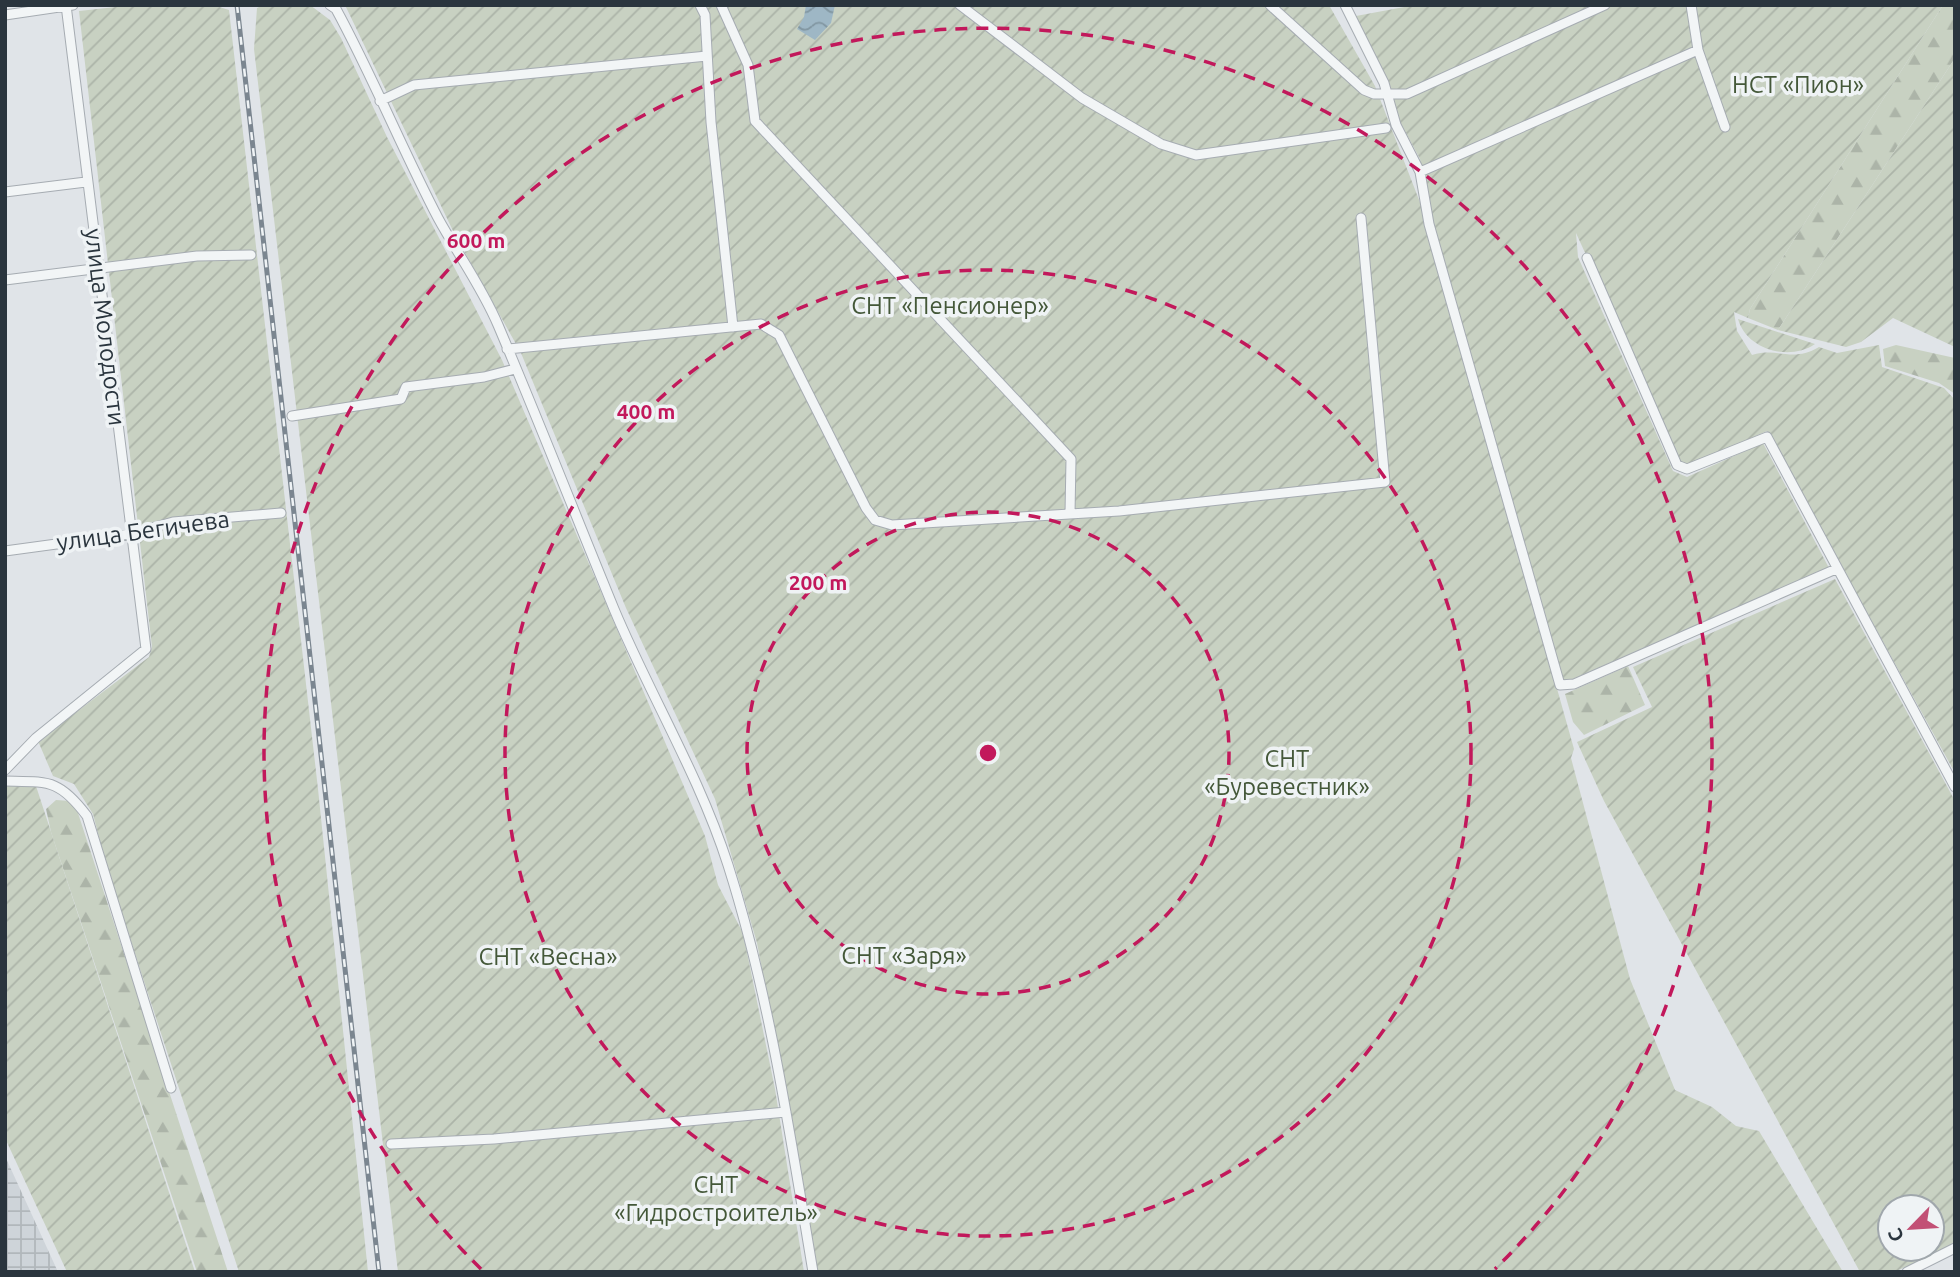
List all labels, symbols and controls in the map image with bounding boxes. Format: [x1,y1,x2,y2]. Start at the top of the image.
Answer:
park label: НСТ «Пион» [1732,71,1864,98]
street label: улица Молодости [80,227,131,427]
text: 600 m [447,228,505,252]
park label: СНТ «Пенсионер» [851,292,1049,319]
text: 400 m [617,399,675,423]
street label: улица Бегичева [55,505,231,556]
text: 200 m [789,570,847,594]
centre of rings [976,741,1000,765]
park label: СНТ «Буревестник» [1204,745,1370,800]
park label: СНТ «Заря» [841,942,967,969]
park label: СНТ «Весна» [479,943,617,970]
park label: СНТ «Гидростроитель» [614,1171,818,1226]
north arrow [1876,1193,1946,1263]
text: С [1883,1225,1908,1245]

